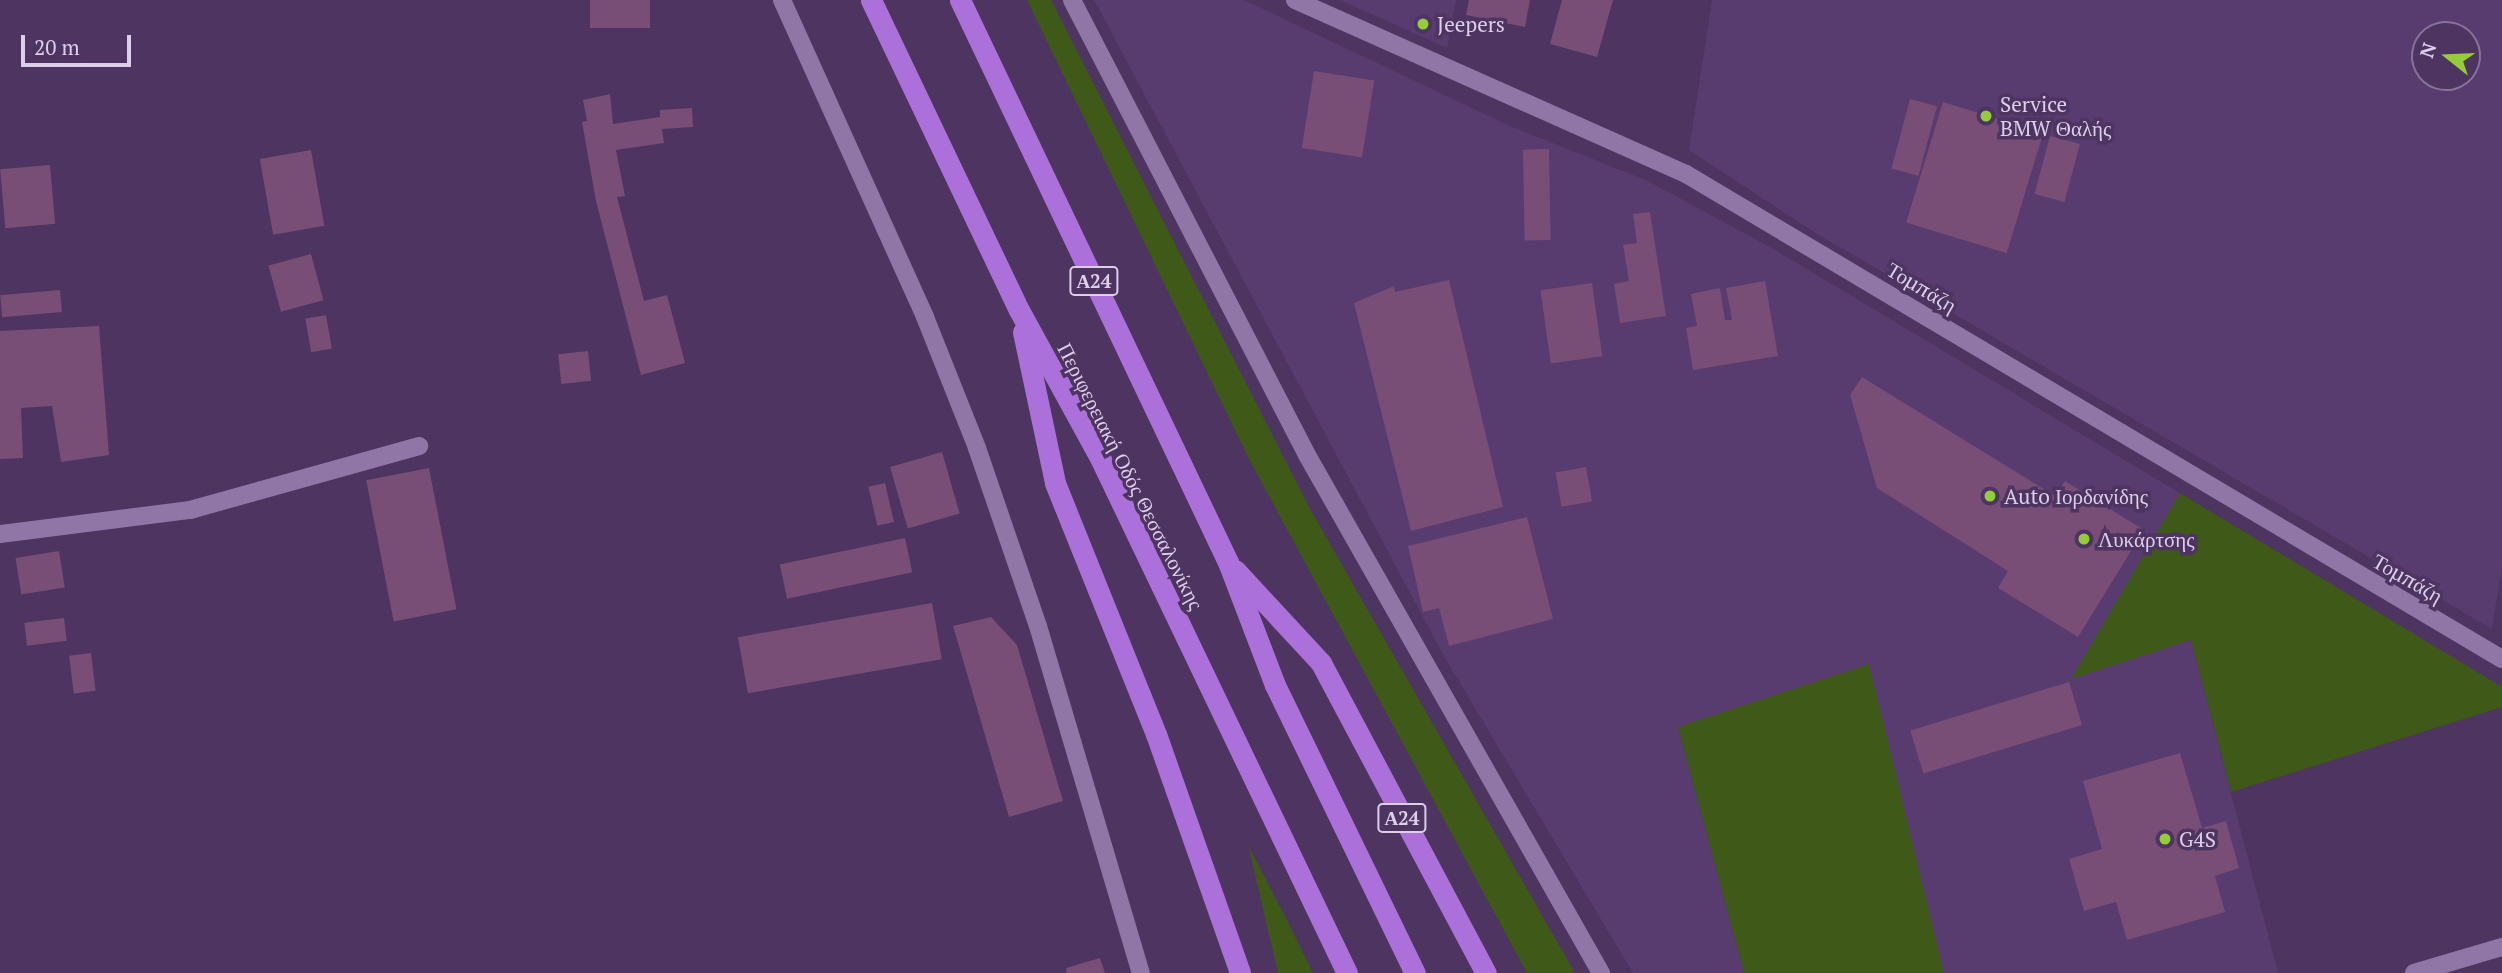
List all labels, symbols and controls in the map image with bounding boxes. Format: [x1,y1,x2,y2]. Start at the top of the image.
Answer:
place label: Jeepers [1437,11,1505,37]
marker: Jeepers [1415,16,1431,32]
scale bar [24,21,135,65]
north arrow [2411,21,2481,91]
text: 20 m [34,33,80,61]
text: N [2413,39,2442,61]
place label: Service BMW Θαλής [2000,91,2111,141]
marker: Service BMW Θαλής [1978,108,1994,124]
street label: Τομπάζη [1883,256,1961,318]
road number: Α24 [1068,266,1120,296]
street label: Περιφερειακή Οδός Θεσσαλονίκης [1053,338,1209,614]
place label: Auto Ιορδανίδης [2004,483,2148,509]
marker: Auto Ιορδανίδης [1982,488,1998,504]
place label: Λυκάρτσης [2098,526,2195,552]
marker: Λυκάρτσης [2076,531,2092,547]
street label: Τομπάζη [2368,548,2448,608]
road number: Α24 [1376,803,1428,834]
place label: G4S [2179,826,2216,852]
marker: G4S [2157,831,2173,847]

